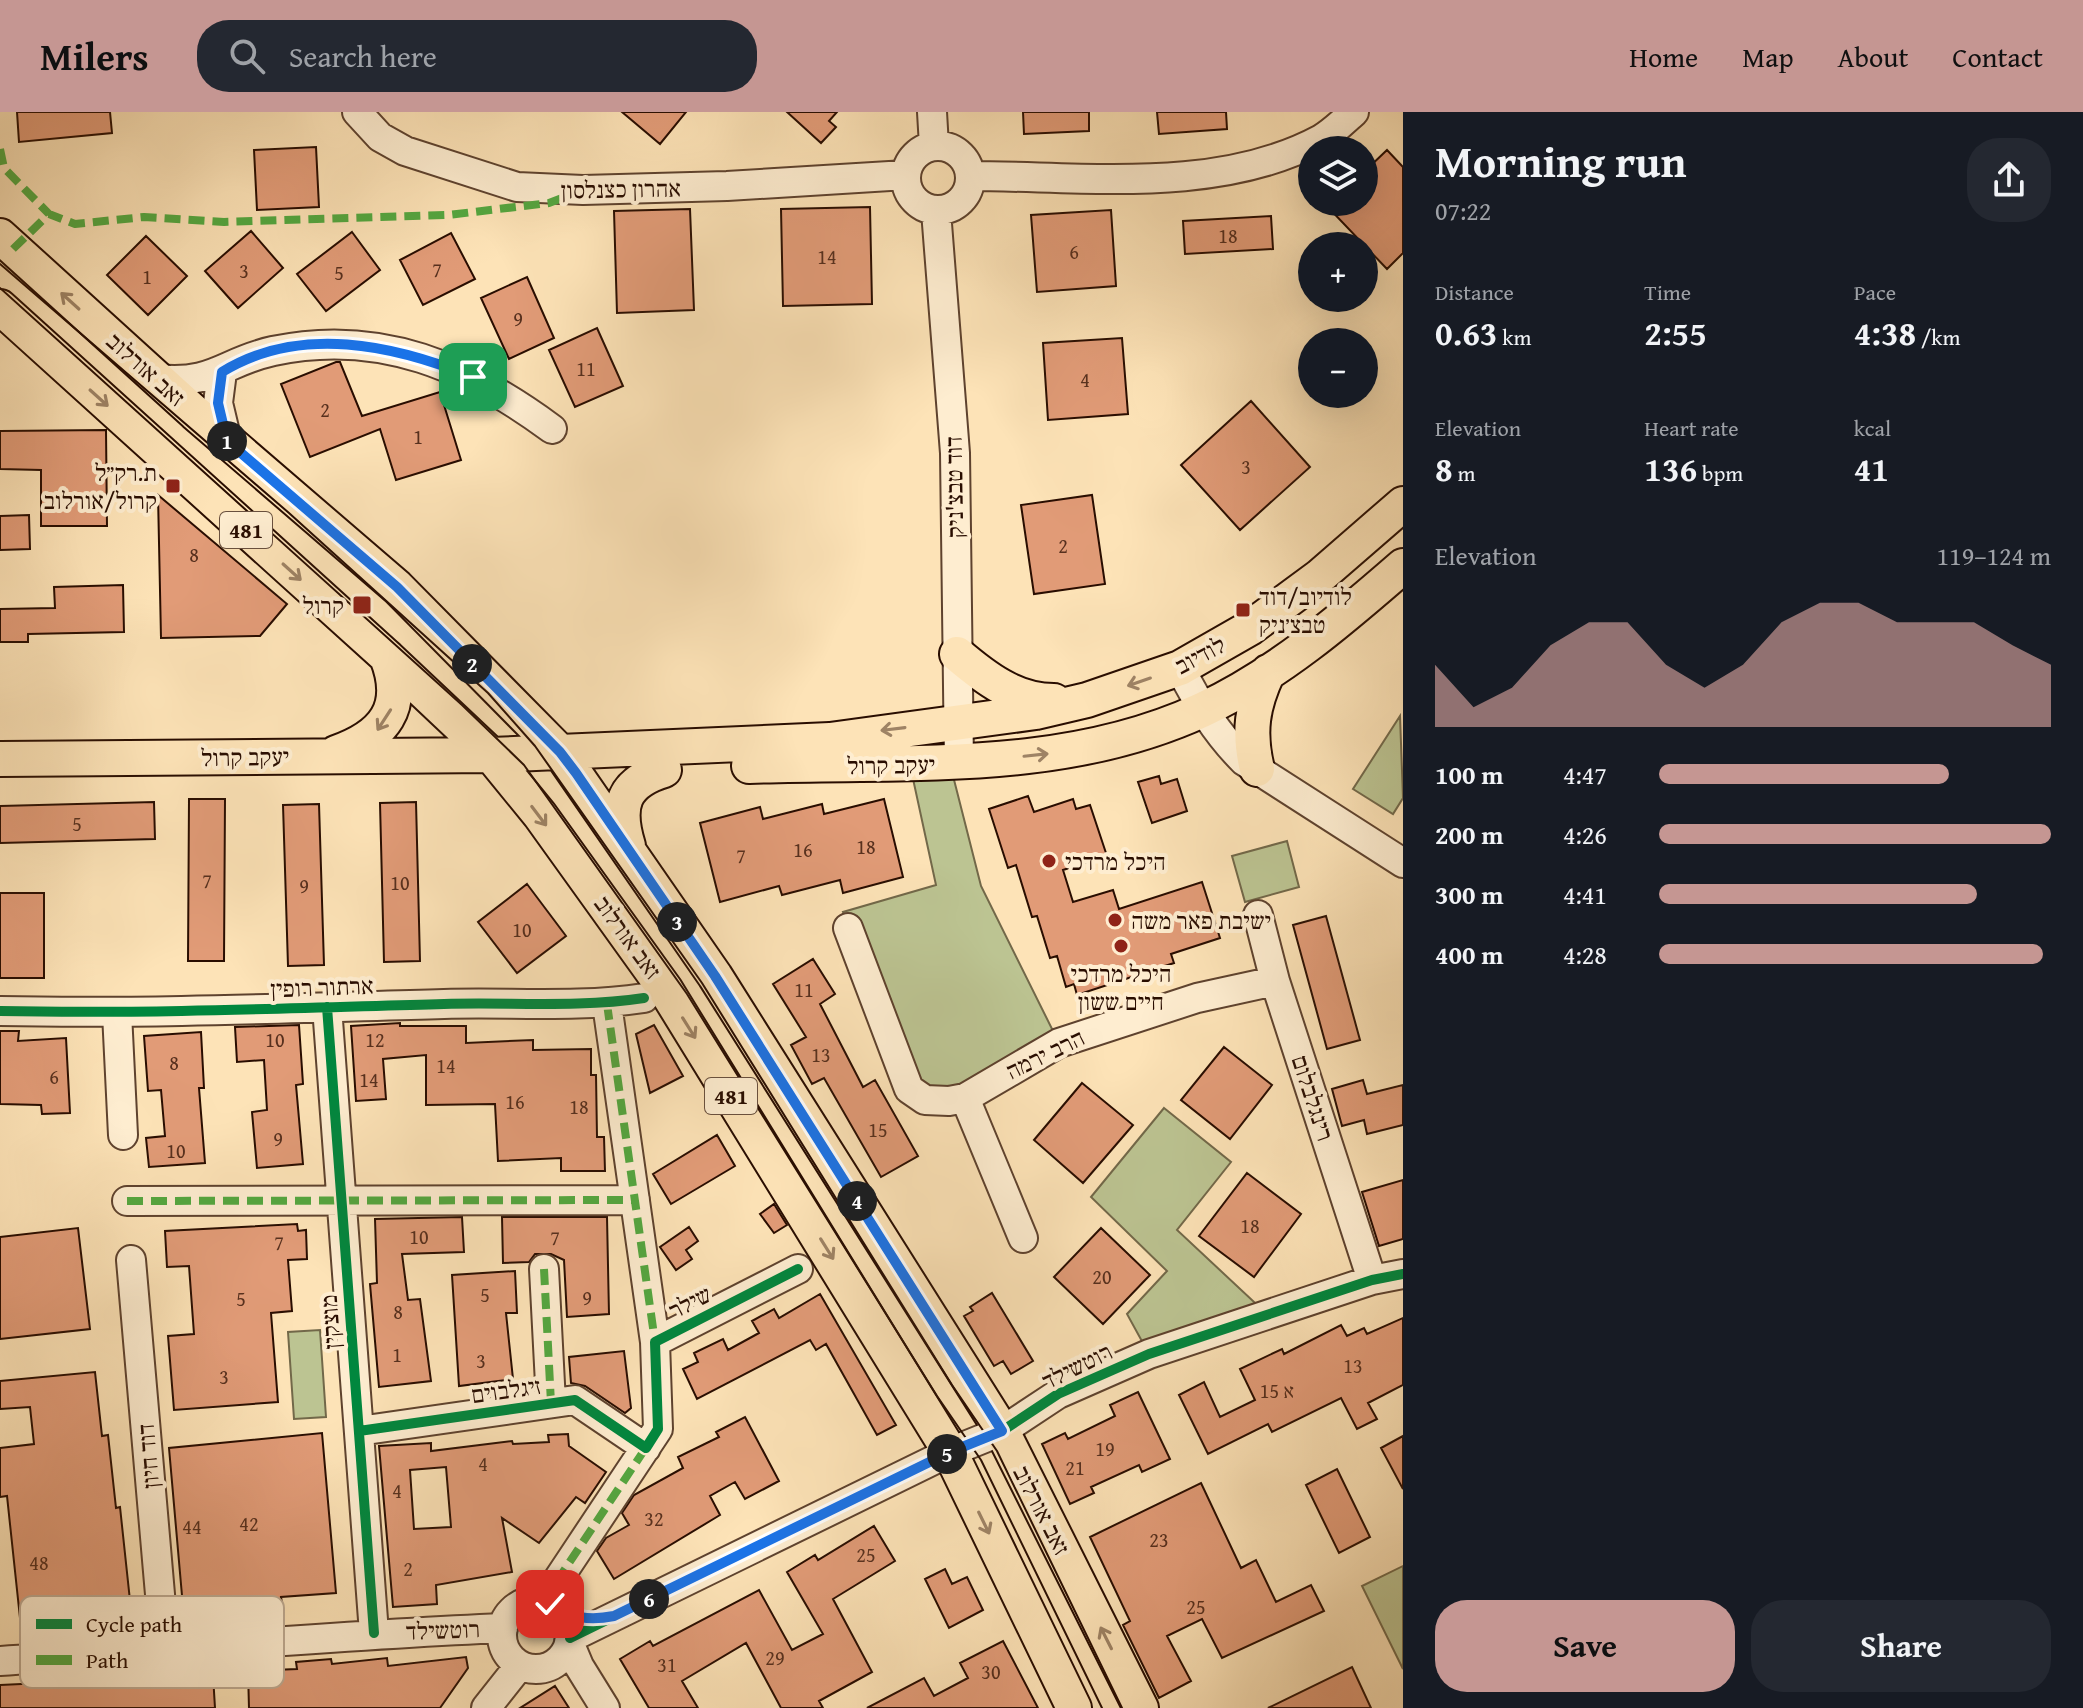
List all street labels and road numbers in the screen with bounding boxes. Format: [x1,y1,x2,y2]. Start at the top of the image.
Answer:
street label: אהרון כצנלסון [561,170,681,208]
street label: זאב אורלוב [99,324,193,414]
street label: דוד טבצ'ניק [936,436,972,538]
road number: 481 [220,512,272,548]
street label: לודיוב [1168,627,1232,683]
street label: יעקב קרול [200,739,290,775]
street label: יעקב קרול [846,747,936,783]
street label: זאב אורלוב [586,888,670,986]
street label: ארתור רופין [270,968,374,1006]
street label: הרב ירמה [1000,1020,1090,1088]
street label: רינגלבלום [1283,1051,1343,1145]
road number: 481 [705,1078,757,1114]
street label: שילר [663,1276,717,1328]
street label: מוצקין [311,1294,349,1350]
street label: רוטשילד [1036,1334,1118,1398]
street label: זיגלבוים [469,1368,543,1412]
street label: דוד חיון [128,1422,168,1490]
street label: זאב אורלוב [1005,1459,1079,1561]
street label: רוטשילד [405,1611,481,1649]

